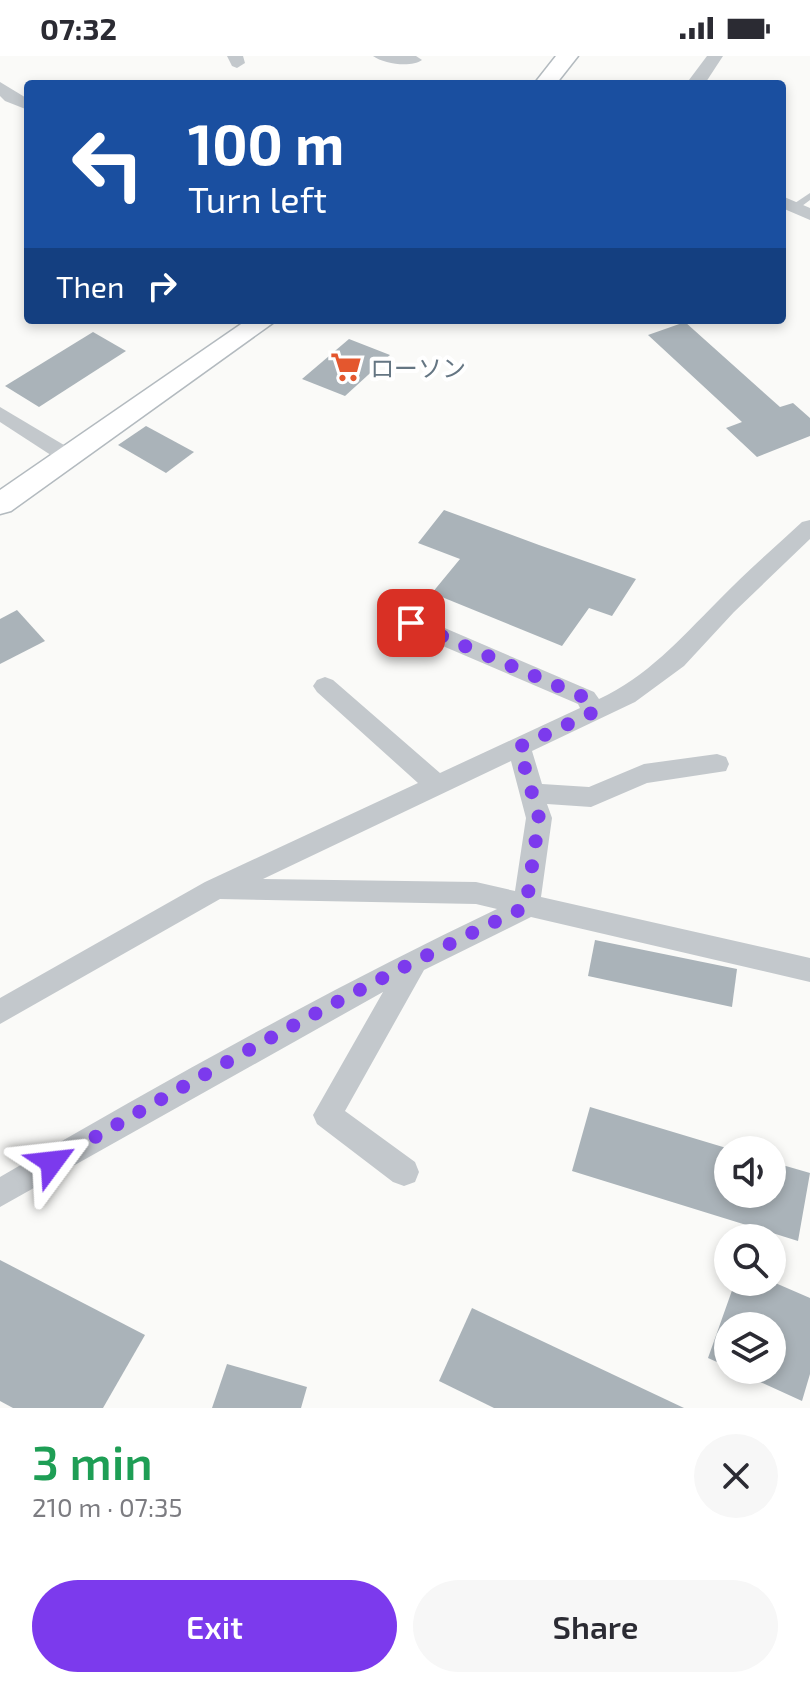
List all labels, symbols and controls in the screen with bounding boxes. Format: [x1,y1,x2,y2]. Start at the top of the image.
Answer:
text: 07:32 [40,10,117,46]
text: 100 m [188,109,344,176]
icon: left [56,112,160,216]
text: Turn left [188,177,327,220]
icon: right [140,264,184,308]
text: Then [56,268,124,304]
supermarket icon: ローソン [329,350,363,384]
place label: ローソン [370,353,466,382]
pin [377,589,445,657]
icon: arrive [389,601,433,645]
position arrow [10,1120,94,1204]
map controls [714,1136,786,1384]
button: sound [714,1136,786,1208]
button: search [714,1224,786,1296]
button: layers [714,1312,786,1384]
text: 3 min [32,1432,153,1490]
button: close [694,1434,778,1518]
text: 210 m · 07:35 [32,1491,182,1522]
button: Exit [32,1580,397,1672]
button: Share [413,1580,778,1672]

